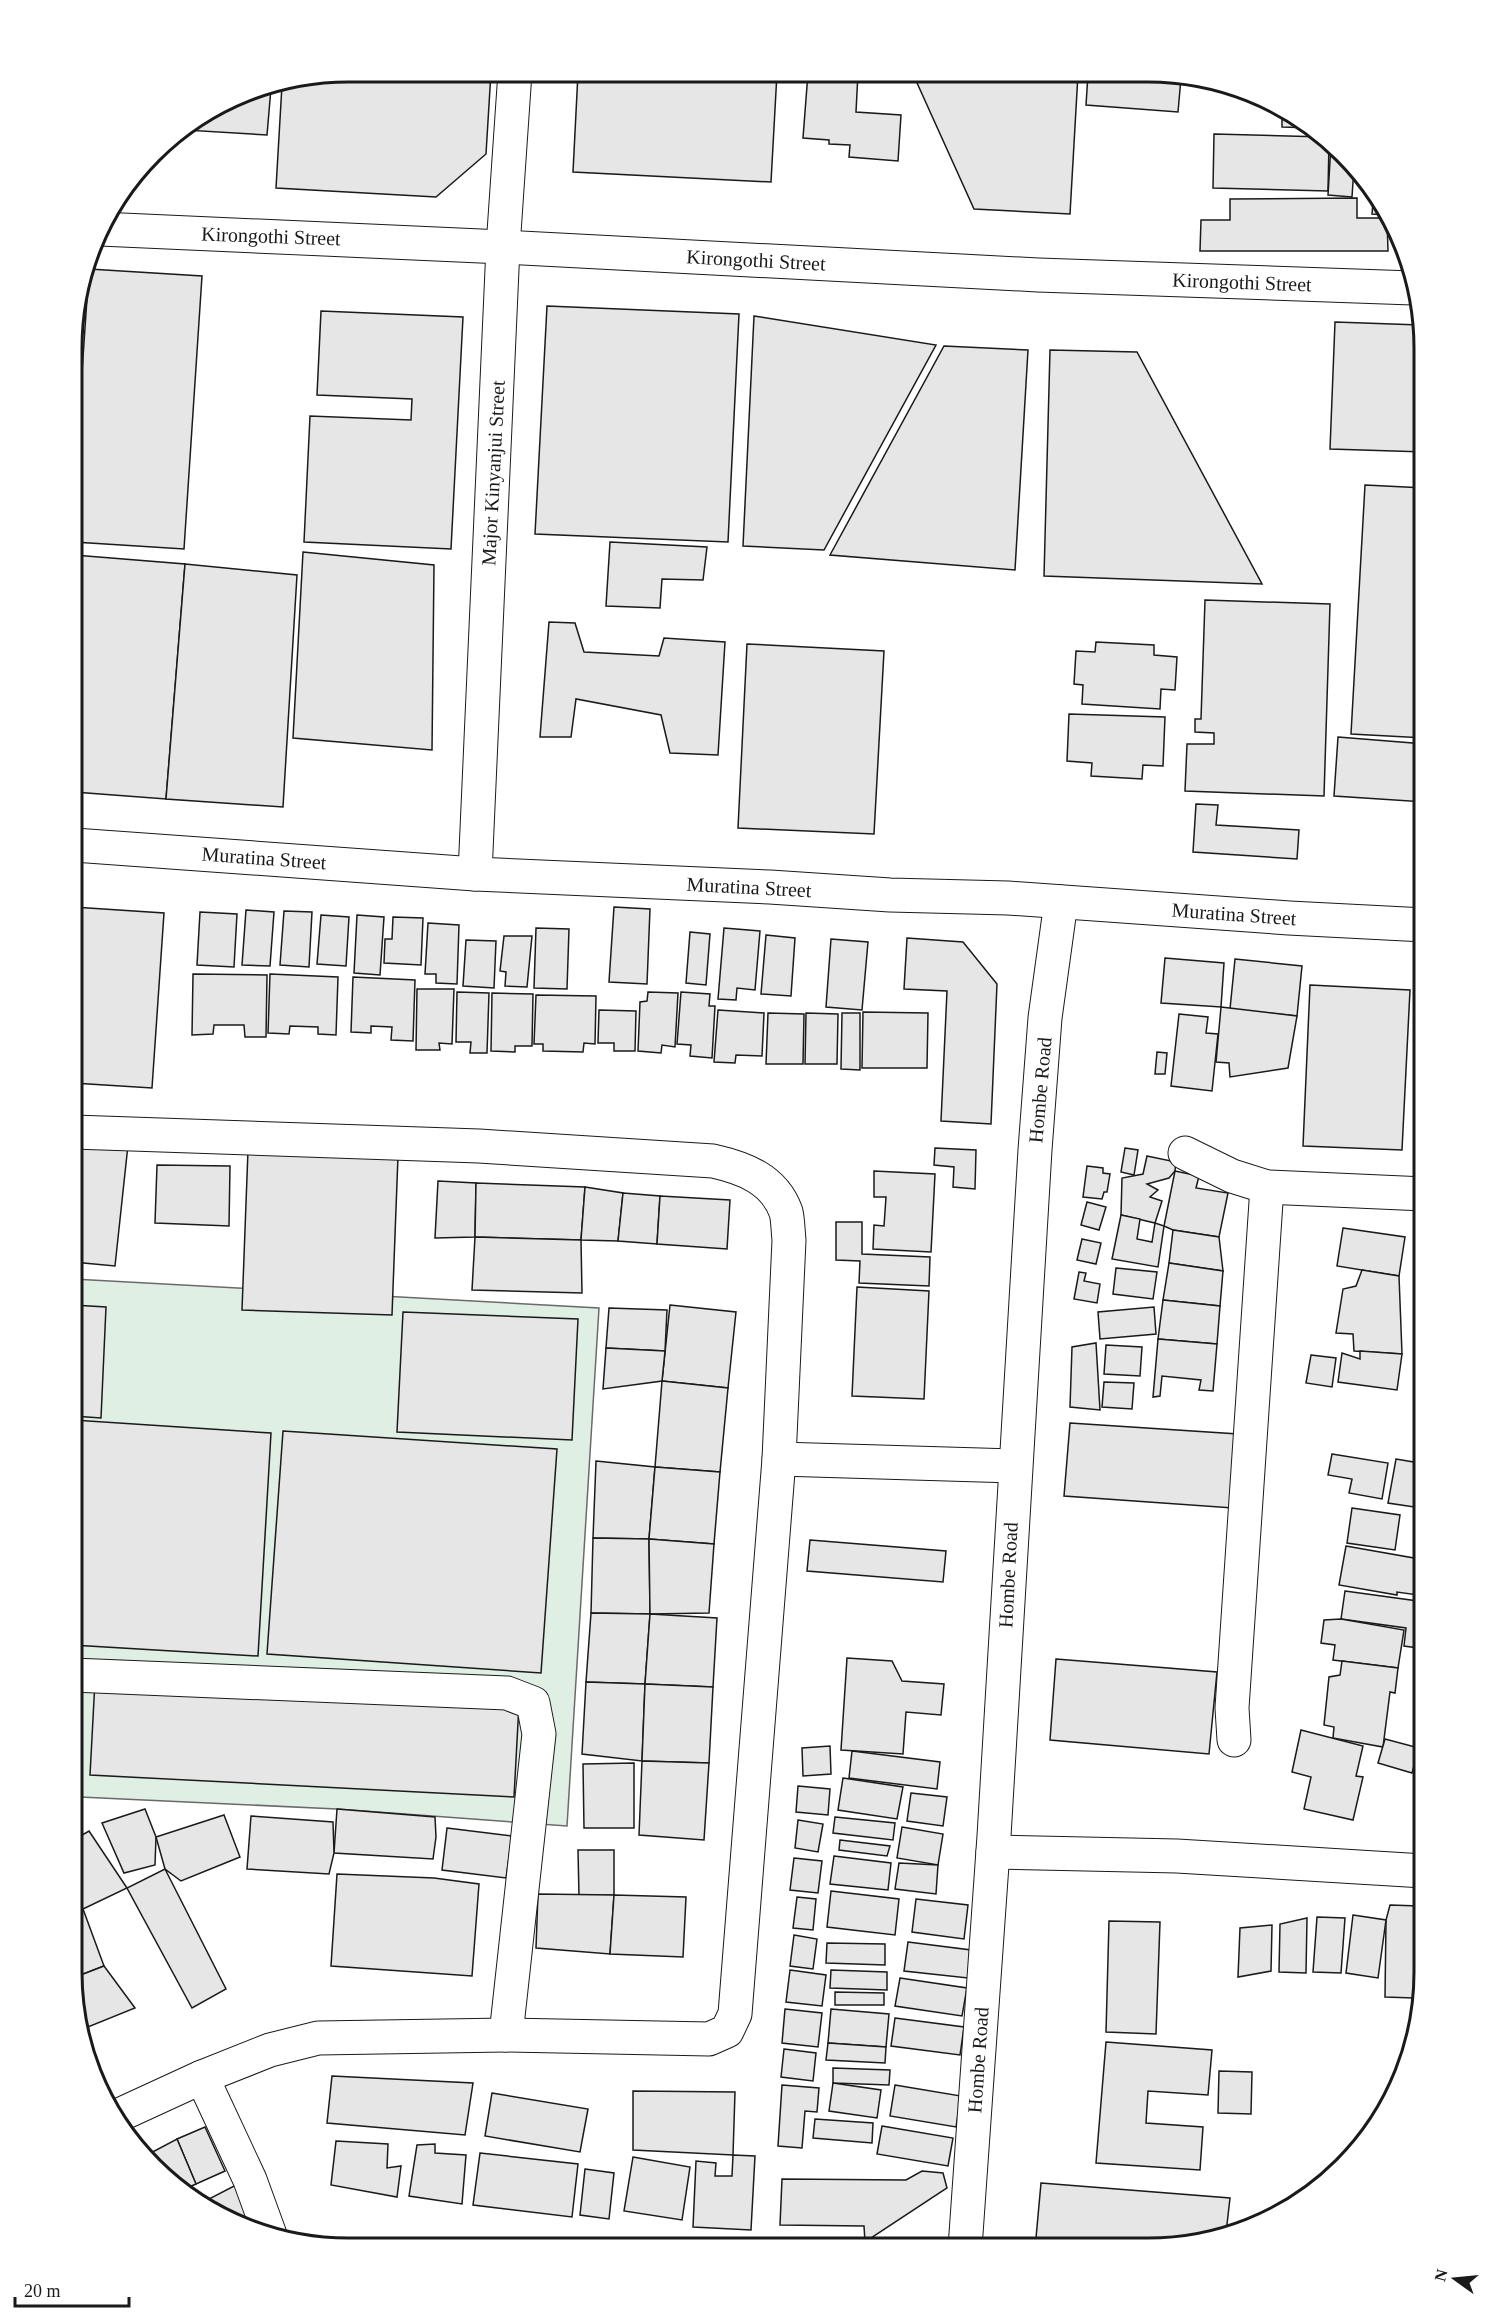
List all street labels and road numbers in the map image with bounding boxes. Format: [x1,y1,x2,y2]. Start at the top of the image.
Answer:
street label: Kirongothi Street [201,223,341,250]
street label: Kirongothi Street [686,245,827,276]
street label: Kirongothi Street [1172,269,1312,296]
street label: Major Kinyanjui Street [477,379,510,566]
street label: Muratina Street [201,843,328,873]
street label: Muratina Street [686,873,812,901]
street label: Muratina Street [1171,899,1298,929]
street label: Hombe Road [1024,1036,1056,1144]
street label: Hombe Road [994,1521,1022,1629]
street label: Hombe Road [963,2006,993,2114]

